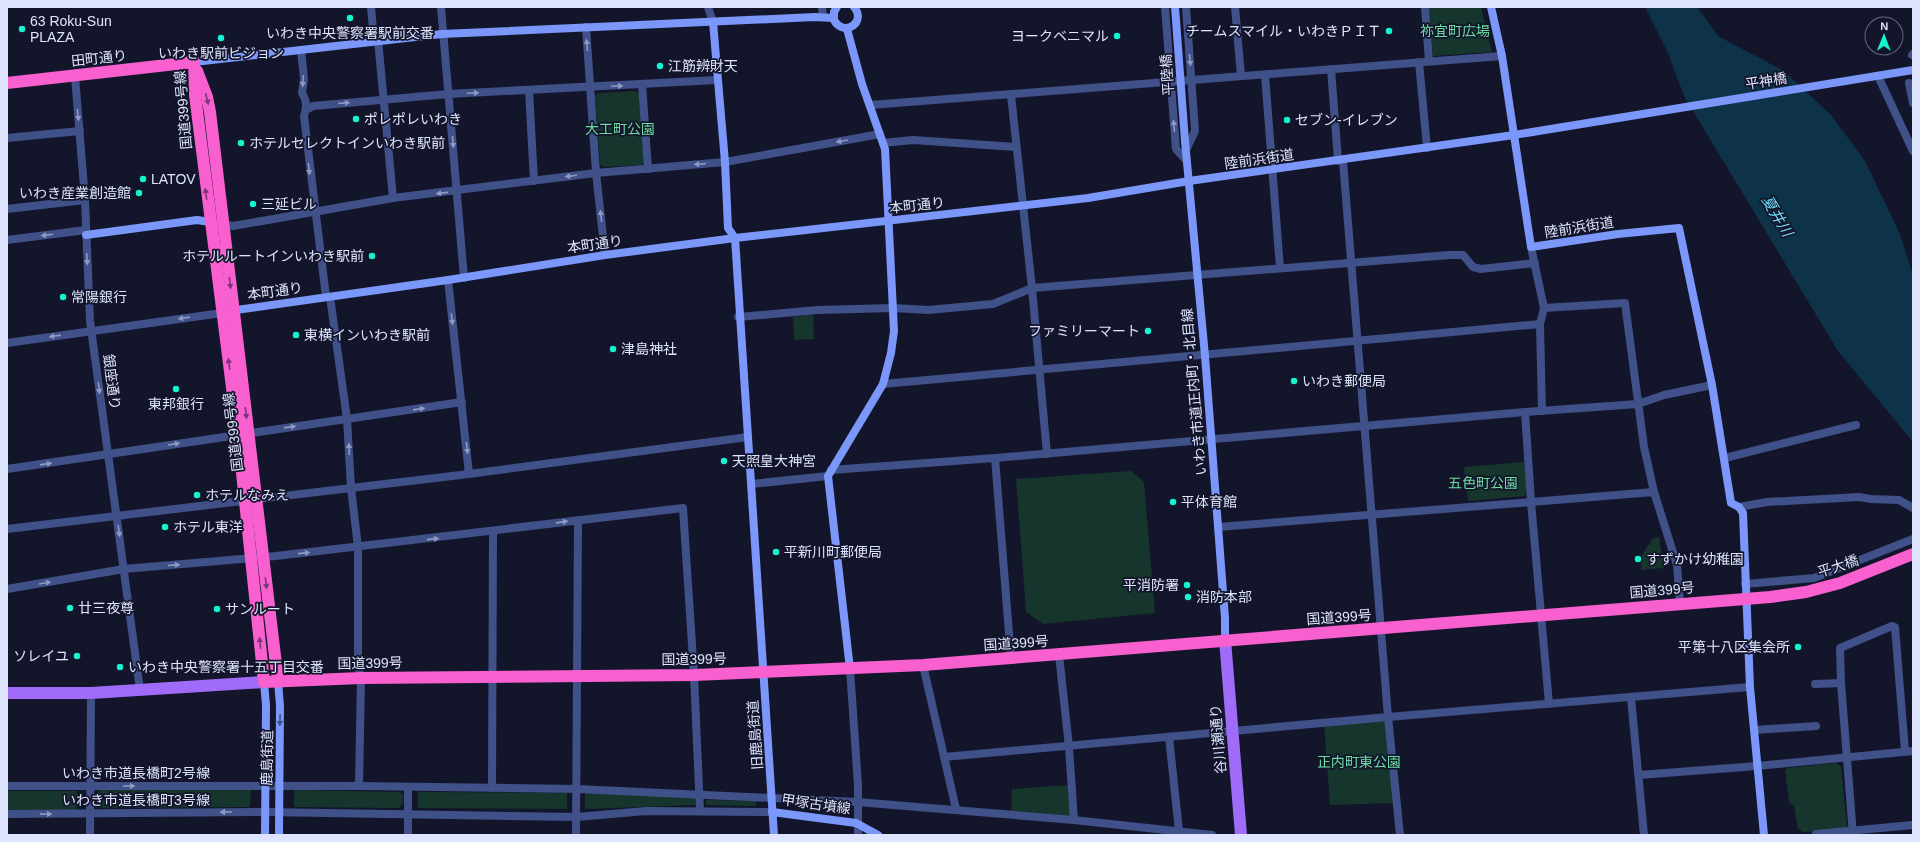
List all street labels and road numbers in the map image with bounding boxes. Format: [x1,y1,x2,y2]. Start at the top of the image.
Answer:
street label: 田町通り [70,47,128,69]
street label: 平陸橋 [1158,53,1176,97]
street label: 国道399号線 [172,70,194,150]
street label: 平神橋 [1744,70,1788,92]
street label: 陸前浜街道 [1223,146,1295,172]
street label: 本町通り [888,194,946,216]
street label: 陸前浜街道 [1543,214,1615,240]
street label: 本町通り [566,232,624,256]
street label: 本町通り [246,279,304,303]
street label: いわき市道正内町・北目線 [1179,308,1209,476]
street label: 銀座通り [101,353,123,411]
street label: 国道399号線 [220,392,246,472]
street label: 平大橋 [1816,552,1860,580]
street label: 国道399号 [1629,579,1695,601]
street label: 国道399号 [1306,607,1372,627]
street label: 国道399号 [983,633,1049,653]
street label: 国道399号 [661,650,727,668]
street label: 国道399号 [337,654,403,672]
street label: 旧鹿島街道 [745,700,765,770]
street label: 谷川瀬通り [1207,703,1229,775]
street label: 鹿島街道 [259,730,275,786]
street label: いわき市道長橋町2号線 [62,765,210,781]
street label: 甲塚古墳線 [780,791,852,817]
street label: いわき市道長橋町3号線 [62,792,210,808]

